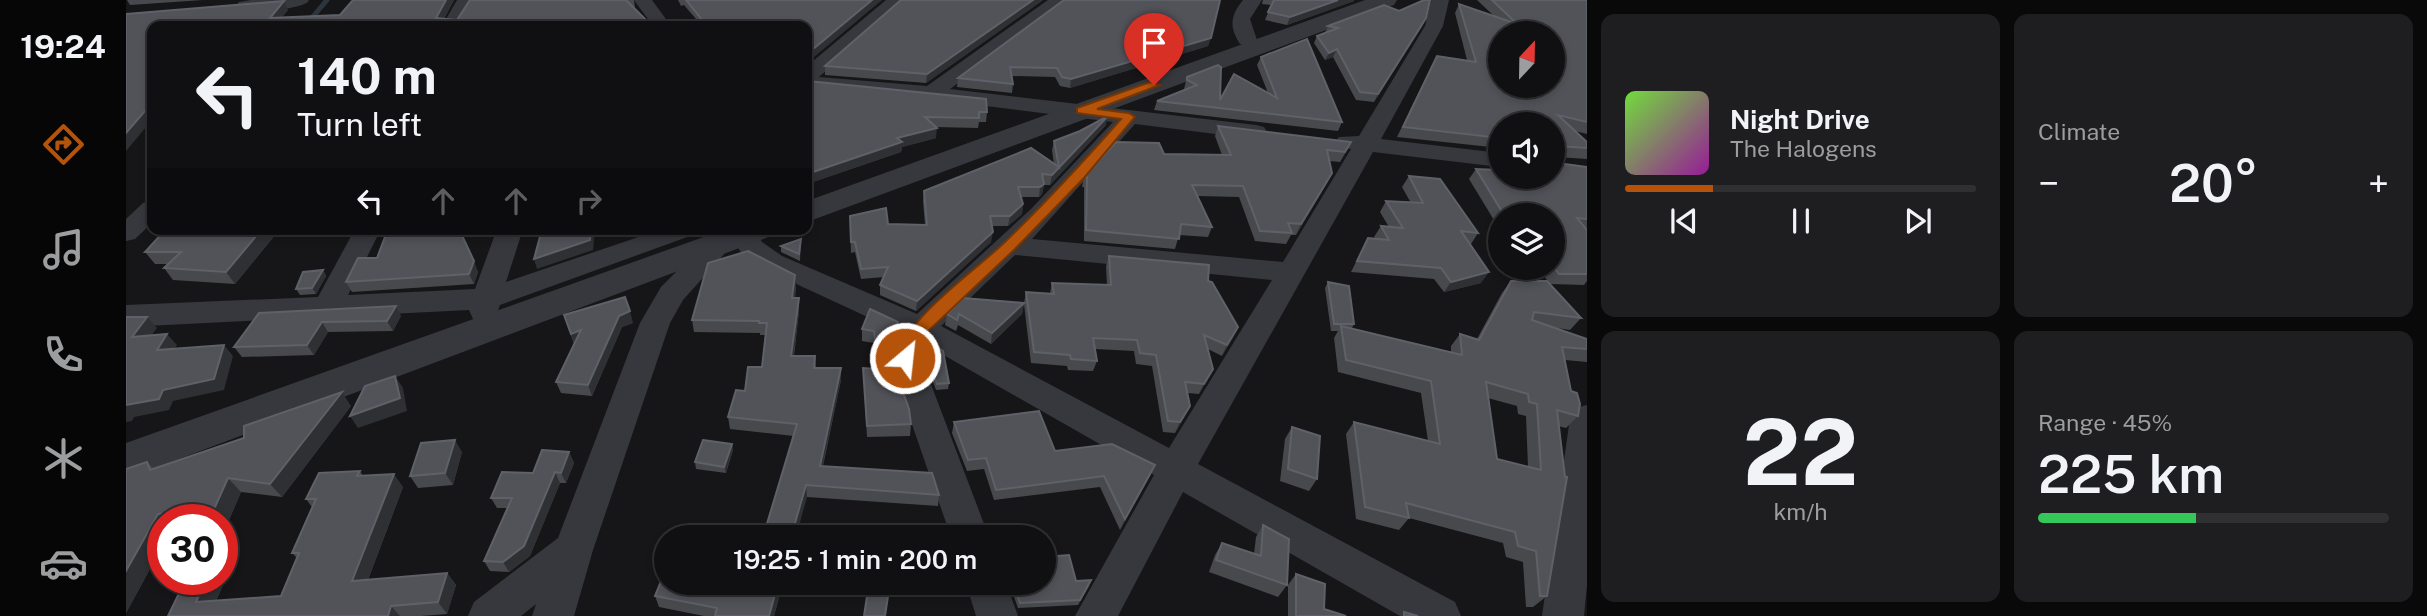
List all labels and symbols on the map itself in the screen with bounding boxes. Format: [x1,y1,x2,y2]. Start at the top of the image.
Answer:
pin [1124,13,1184,85]
north arrow [1488,21,1564,98]
position arrow [868,321,942,395]
speed limit sign: 30 [147,504,238,595]

